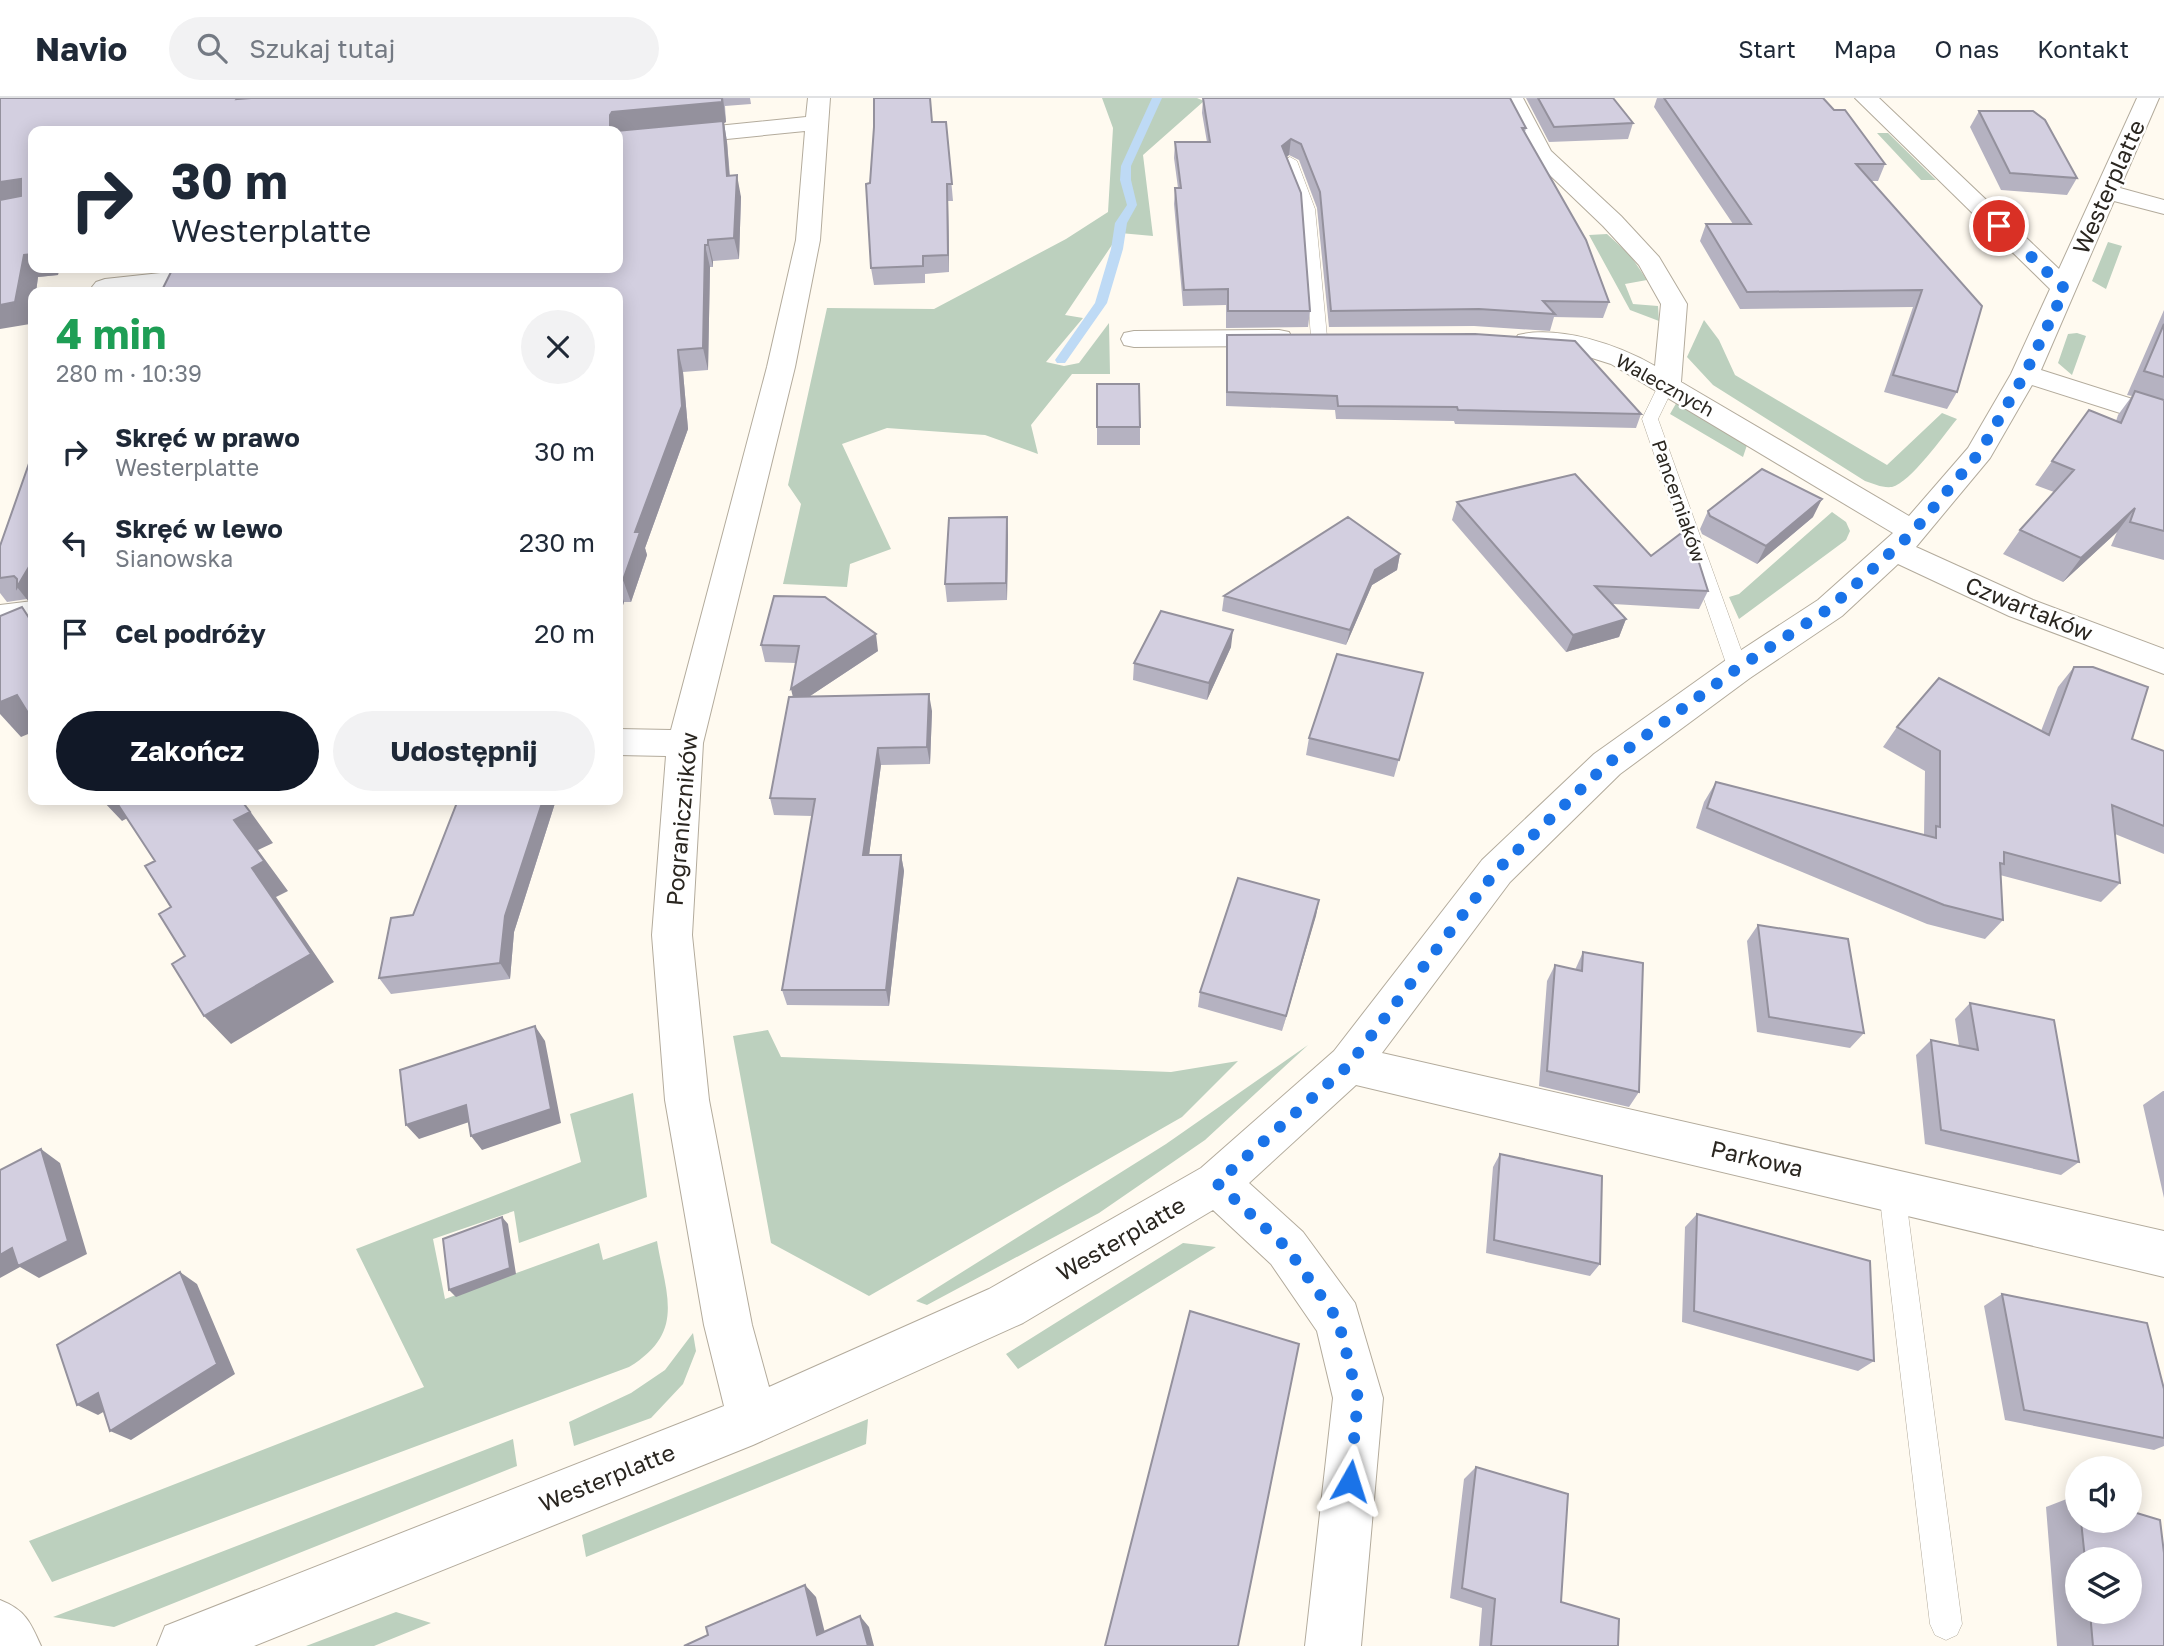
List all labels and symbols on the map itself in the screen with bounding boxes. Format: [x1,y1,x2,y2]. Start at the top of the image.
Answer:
street label: Westerplatte [2066,115,2150,258]
pin [1969,196,2029,256]
street label: Walecznych [1612,348,1718,421]
street label: Pancerniaków [1648,437,1711,565]
street label: Czwartaków [1962,570,2097,646]
street label: Pograniczników [659,731,703,907]
street label: Parkowa [1708,1134,1806,1182]
street label: Westerplatte [1051,1190,1190,1286]
street label: Westerplatte [535,1437,679,1517]
position arrow [1313,1444,1387,1518]

